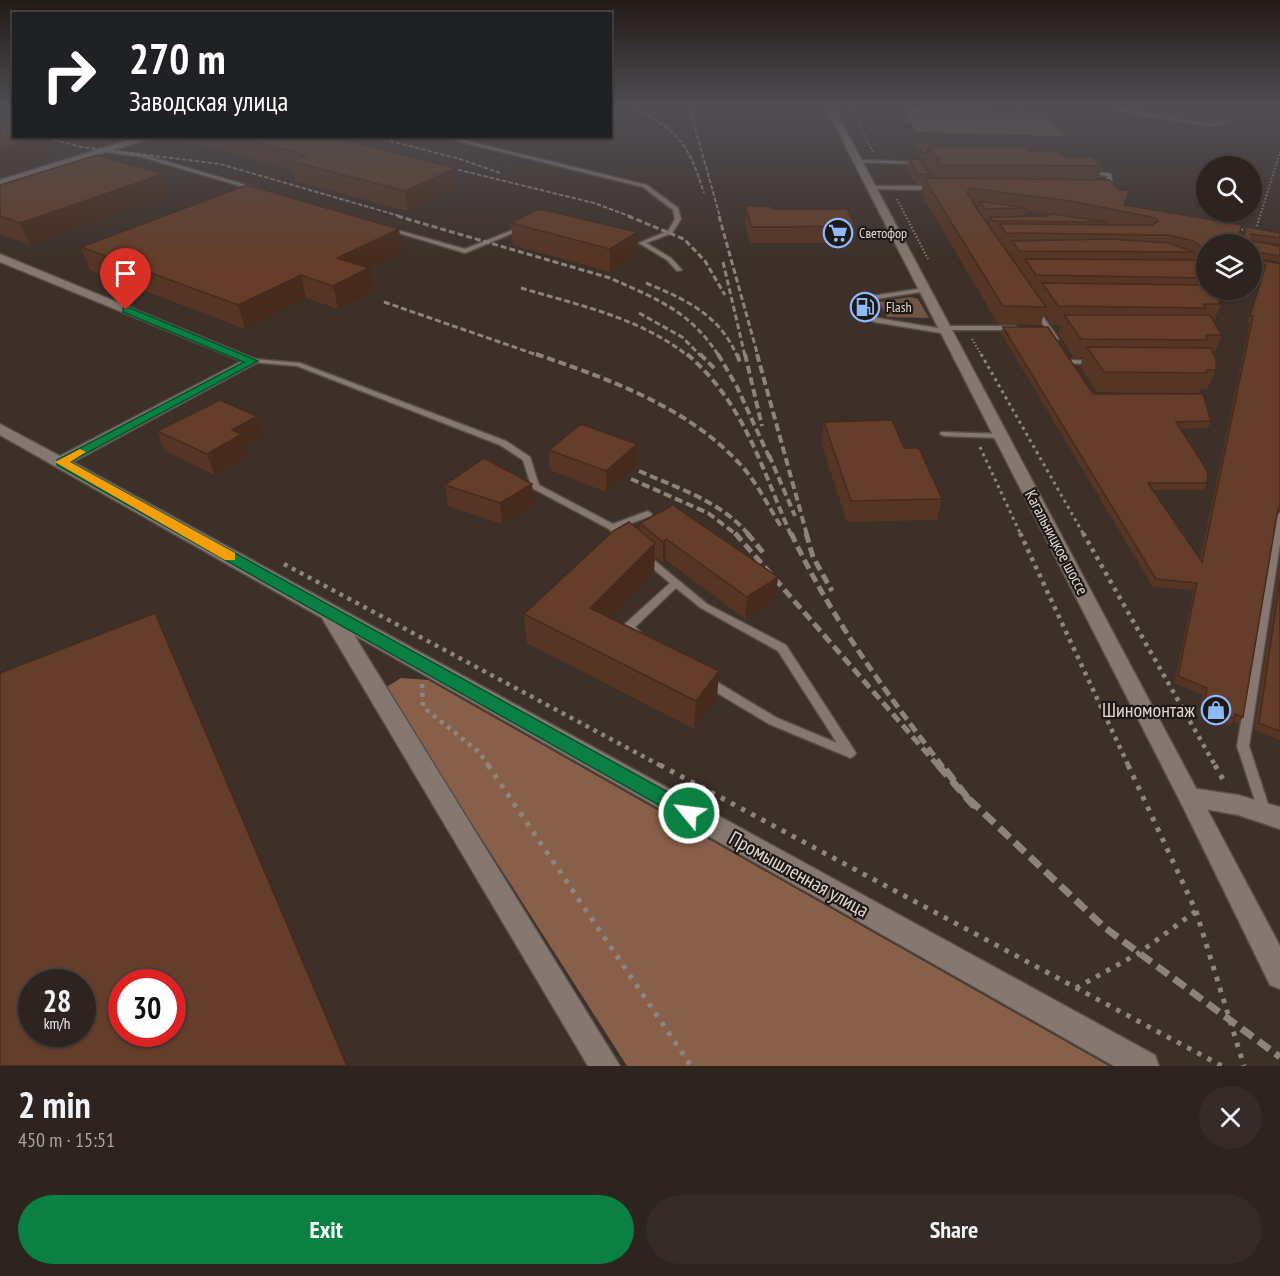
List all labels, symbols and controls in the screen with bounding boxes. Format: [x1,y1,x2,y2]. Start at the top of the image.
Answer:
text: 270 m [129,31,226,86]
icon: right [30,36,108,114]
text: Заводская улица [129,84,288,118]
map controls [1196,156,1262,300]
button: search [1196,156,1262,222]
supermarket icon: Светофор [822,217,854,249]
place label: Светофор [859,224,907,242]
button: layers [1196,234,1262,300]
pin [100,248,151,310]
icon: arrive [109,257,142,290]
fuel station icon: Flash [849,291,881,323]
place label: Flash [886,298,912,316]
street label: Кагальницкое шоссе [1021,486,1093,598]
shop icon: Шиномонтаж [1200,694,1232,726]
place label: Шиномонтаж [1102,697,1195,723]
position arrow [657,781,721,845]
street label: Промышленная улица [725,825,873,923]
speed limit sign: 30 [108,969,186,1047]
text: 28 [43,981,71,1020]
text: km/h [44,1014,70,1033]
text: 2 min [18,1081,91,1128]
button: close [1199,1086,1262,1149]
text: 450 m · 15:51 [18,1127,115,1153]
button: Exit [18,1195,634,1264]
button: Share [646,1195,1262,1264]

